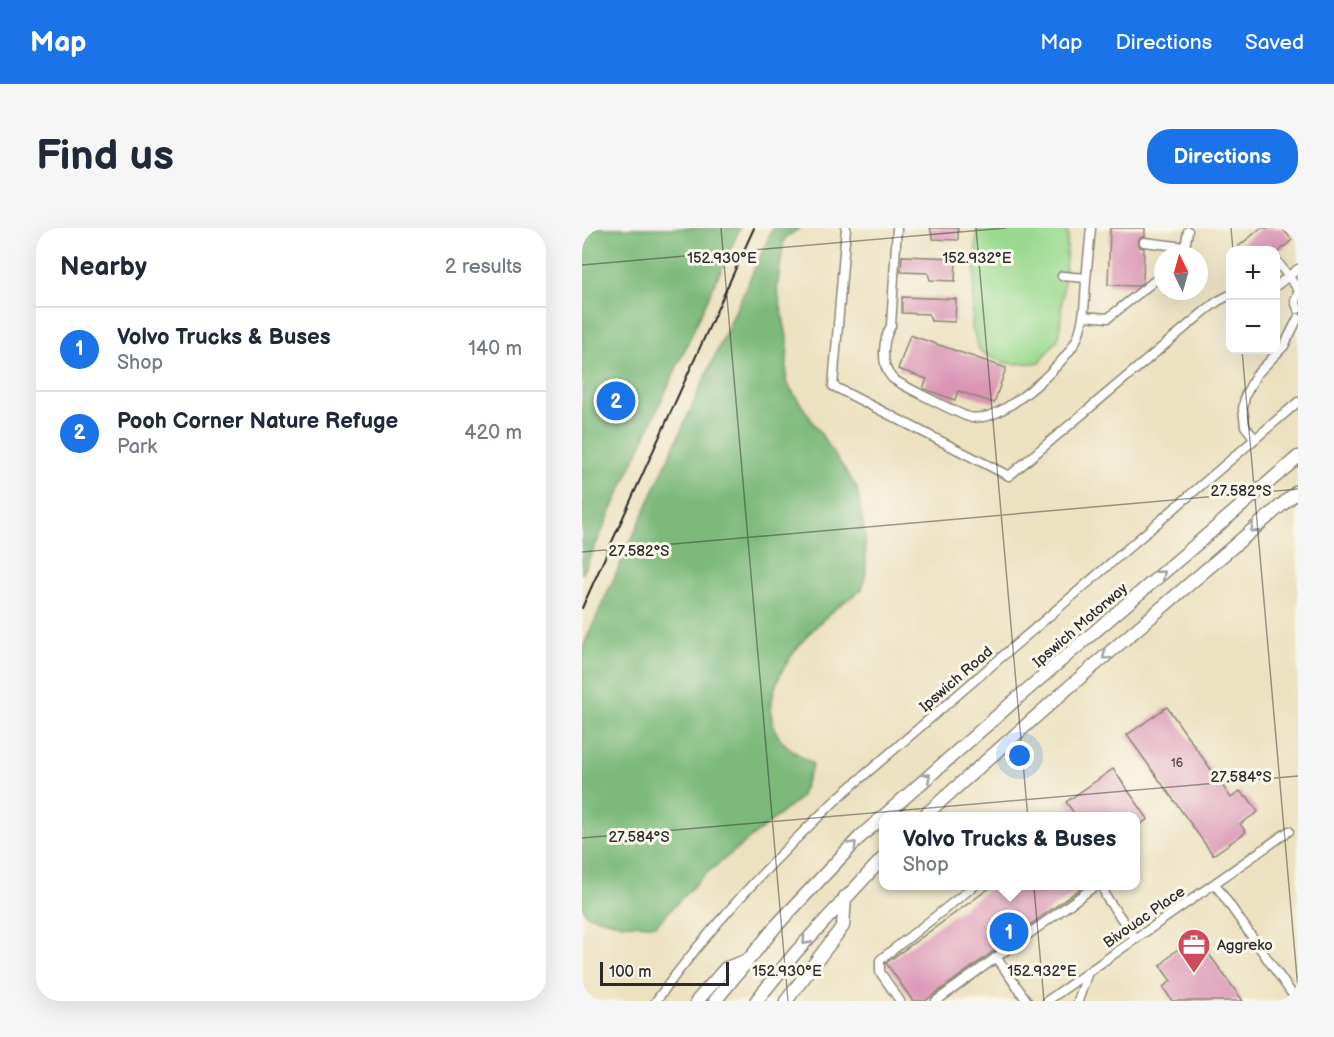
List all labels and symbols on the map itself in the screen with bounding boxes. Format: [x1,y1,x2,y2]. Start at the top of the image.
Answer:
north arrow [1154,246,1208,300]
text: 152.930°E [687,249,757,268]
text: 152.932°E [942,249,1012,268]
pin: 2 [597,378,636,423]
text: 27.582°S [1211,482,1271,501]
one-way arrow [1250,522,1261,533]
text: 27.582°S [609,542,669,561]
one-way arrow [1155,570,1166,581]
street label: Ipswich Motorway [1029,579,1132,672]
street label: Ipswich Road [916,642,997,716]
one-way arrow [1102,649,1113,660]
your location [1005,741,1034,770]
house number: 16 [1171,756,1183,771]
text: 27.584°S [1210,768,1272,787]
one-way arrow [920,774,931,785]
text: 27.584°S [608,828,670,847]
one-way arrow [845,842,856,853]
street label: Bivouac Place [1100,882,1189,953]
pin: 1 [990,910,1028,954]
office icon: Aggreko [1176,927,1212,974]
one-way arrow [802,934,813,945]
place label: Aggreko [1217,936,1273,955]
scale bar [600,959,729,986]
text: 152.930°E [752,962,822,981]
text: 152.932°E [1007,962,1077,981]

